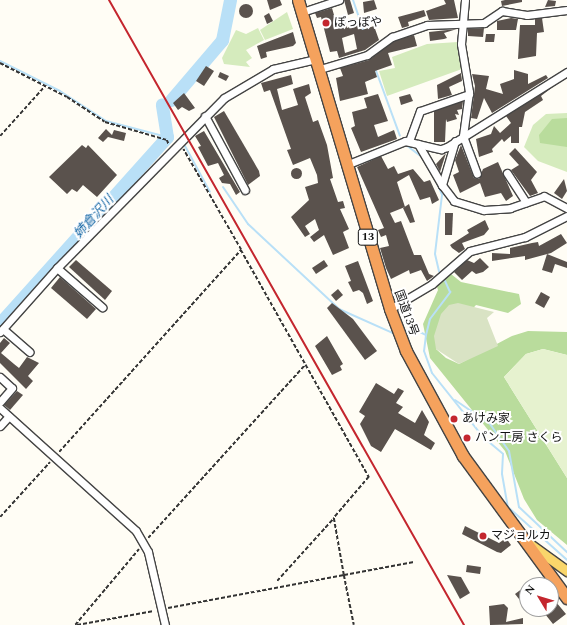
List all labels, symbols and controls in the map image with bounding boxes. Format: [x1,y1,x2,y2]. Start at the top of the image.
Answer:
place label: ぽっぽや [334,16,382,30]
marker: ぽっぽや [321,18,331,28]
water label: 姉倉沢川 [71,192,117,242]
road number: 13 [357,228,379,246]
street label: 国道13号 [391,288,421,338]
place label: あけみ家 [462,412,510,426]
marker: あけみ家 [449,414,459,424]
place label: パン工房 さくら [475,431,562,445]
marker: パン工房 さくら [462,433,472,443]
place label: マジョルカ [491,529,551,543]
marker: マジョルカ [478,531,488,541]
north arrow [519,577,559,617]
text: N [520,581,539,599]

